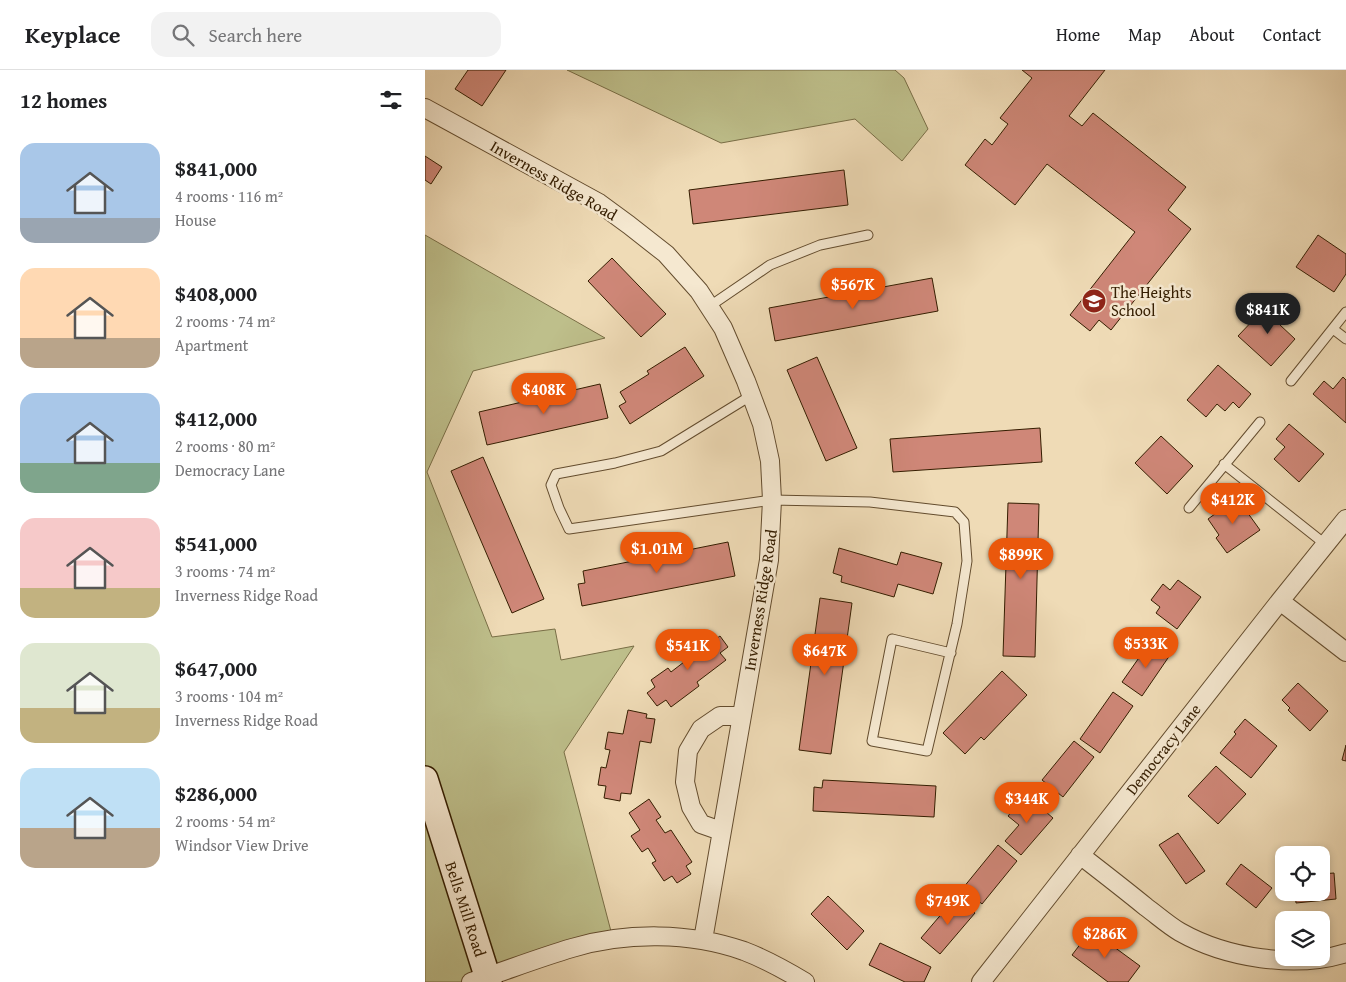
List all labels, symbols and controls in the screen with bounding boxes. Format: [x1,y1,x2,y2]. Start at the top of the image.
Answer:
search box [151,12,501,57]
text: Keyplace [25,17,121,52]
icon: search [169,21,197,49]
text: Search here [209,21,302,49]
text: Home [1056,21,1100,48]
text: Map [1128,21,1161,48]
text: About [1189,21,1235,48]
text: Contact [1263,21,1321,48]
text: 12 homes [20,85,107,116]
icon: filters [377,86,405,114]
street label: Inverness Ridge Road [486,134,622,226]
text: $841,000 [175,153,257,184]
icon: home [60,163,120,223]
text: 4 rooms · 116 m² [175,184,283,208]
text: House [175,208,216,232]
pin: $567K [818,268,888,310]
text: $567K [831,272,875,296]
text: $408,000 [175,278,257,309]
place label: The Heights School [1111,280,1192,322]
icon: home [60,288,120,348]
school or university icon: The Heights School [1081,288,1107,314]
pin: $841K [1233,292,1303,335]
text: $841K [1246,297,1290,321]
text: 2 rooms · 74 m² [175,309,275,333]
text: Apartment [175,333,248,357]
pin: $408K [509,372,579,415]
text: $408K [522,377,566,401]
text: $412,000 [175,403,257,434]
icon: home [60,413,120,473]
text: 2 rooms · 80 m² [175,434,275,458]
text: Democracy Lane [175,458,285,482]
pin: $412K [1198,482,1268,525]
text: $412K [1211,487,1255,511]
street label: Inverness Ridge Road [737,527,783,673]
text: $541,000 [175,528,257,559]
pin: $1.01M [616,532,698,574]
text: $1.01M [631,536,683,560]
icon: home [60,538,120,598]
pin: $899K [986,538,1056,580]
text: $899K [999,542,1043,566]
text: 3 rooms · 74 m² [175,559,275,583]
text: Inverness Ridge Road [175,583,318,607]
pin: $533K [1111,626,1181,669]
pin: $541K [653,628,723,671]
text: $533K [1124,631,1168,655]
text: $541K [666,633,710,657]
pin: $647K [790,634,860,676]
text: $647K [803,638,847,662]
text: $647,000 [175,653,257,684]
icon: home [60,663,120,723]
text: 3 rooms · 104 m² [175,684,283,708]
street label: Democracy Lane [1120,698,1206,800]
text: Inverness Ridge Road [175,708,318,732]
text: $286,000 [175,778,257,809]
pin: $344K [992,782,1062,824]
text: $344K [1005,786,1049,810]
icon: home [60,788,120,848]
text: 2 rooms · 54 m² [175,809,275,833]
text: Windsor View Drive [175,833,309,857]
map controls [1275,846,1330,966]
button: locate [1275,846,1330,901]
street label: Bells Mill Road [439,858,493,960]
pin: $749K [913,884,983,926]
text: $749K [926,888,970,912]
button: layers [1275,911,1330,966]
pin: $286K [1070,916,1140,959]
text: $286K [1083,921,1127,945]

